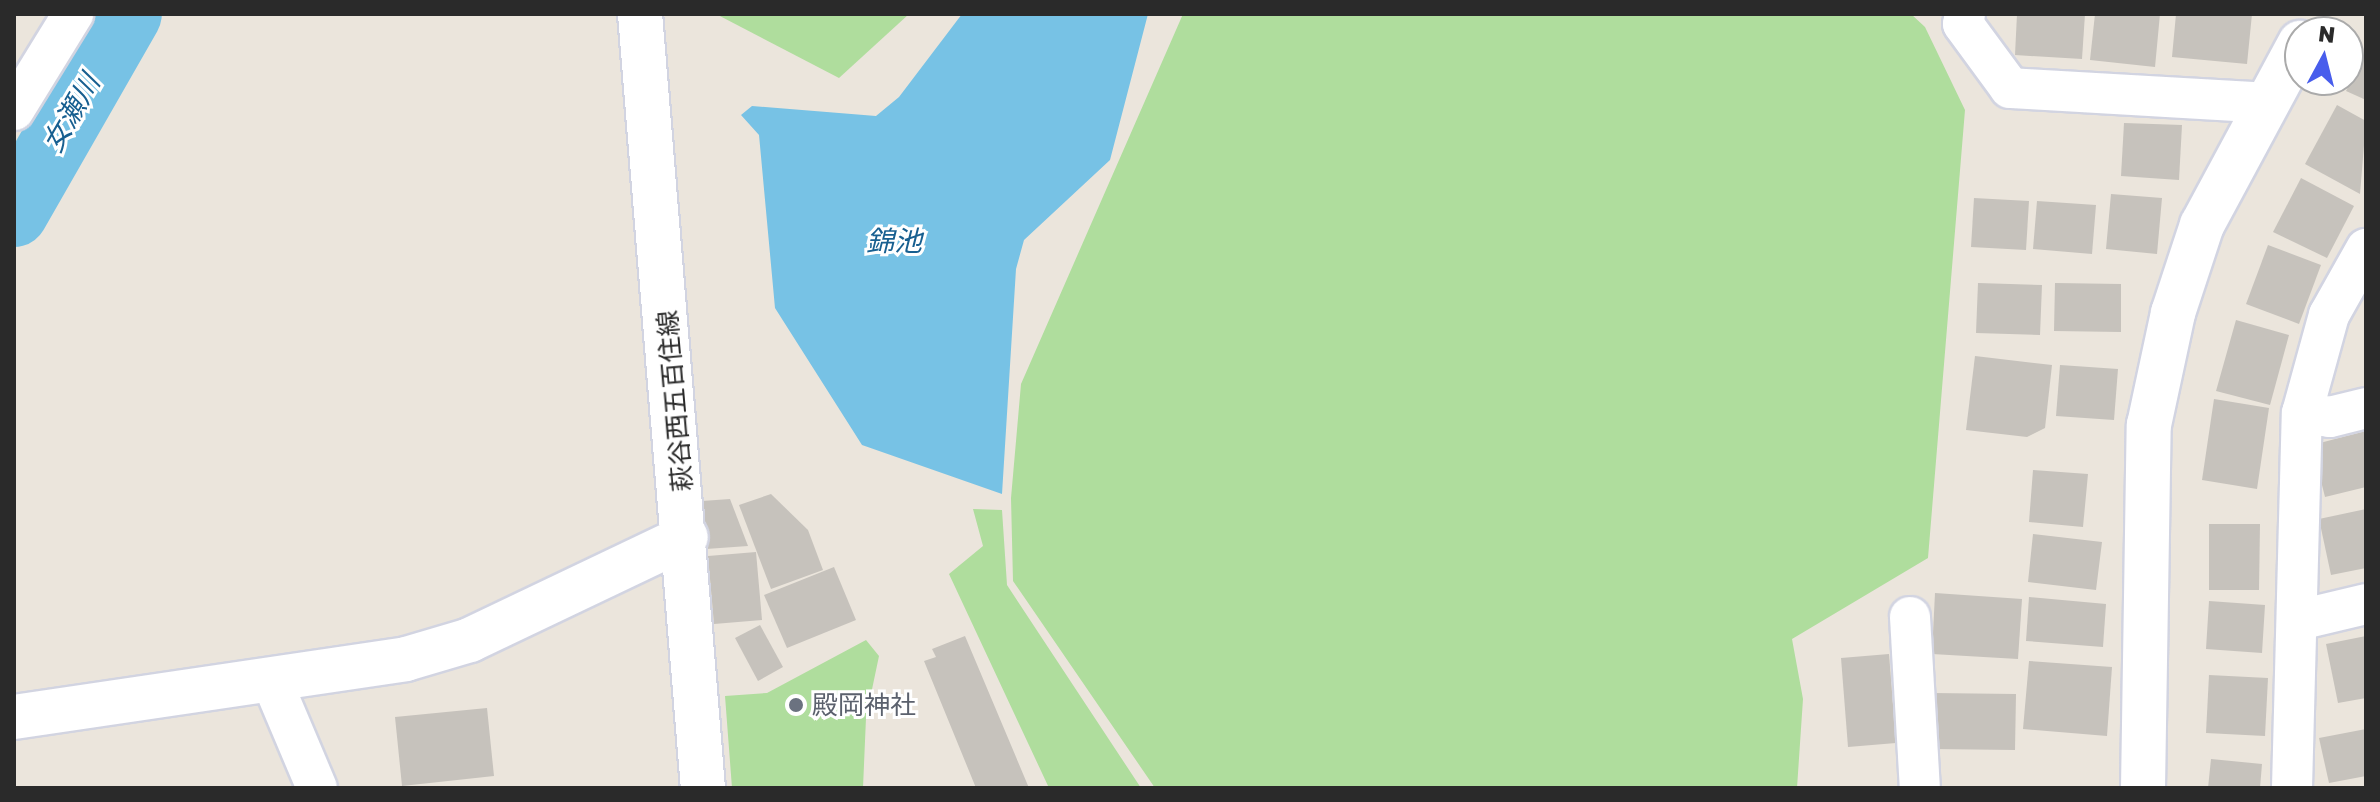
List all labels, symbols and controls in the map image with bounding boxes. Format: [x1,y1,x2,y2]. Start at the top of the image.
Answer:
north arrow [2284,16,2364,96]
text: N [2317,19,2337,48]
water label: 女瀬川 [35,68,107,158]
water label: 錦池 [866,224,922,258]
street label: 萩谷西五百住線 [652,309,698,493]
place label: 殿岡神社 [812,689,916,721]
marker: 殿岡神社 [787,696,805,714]

